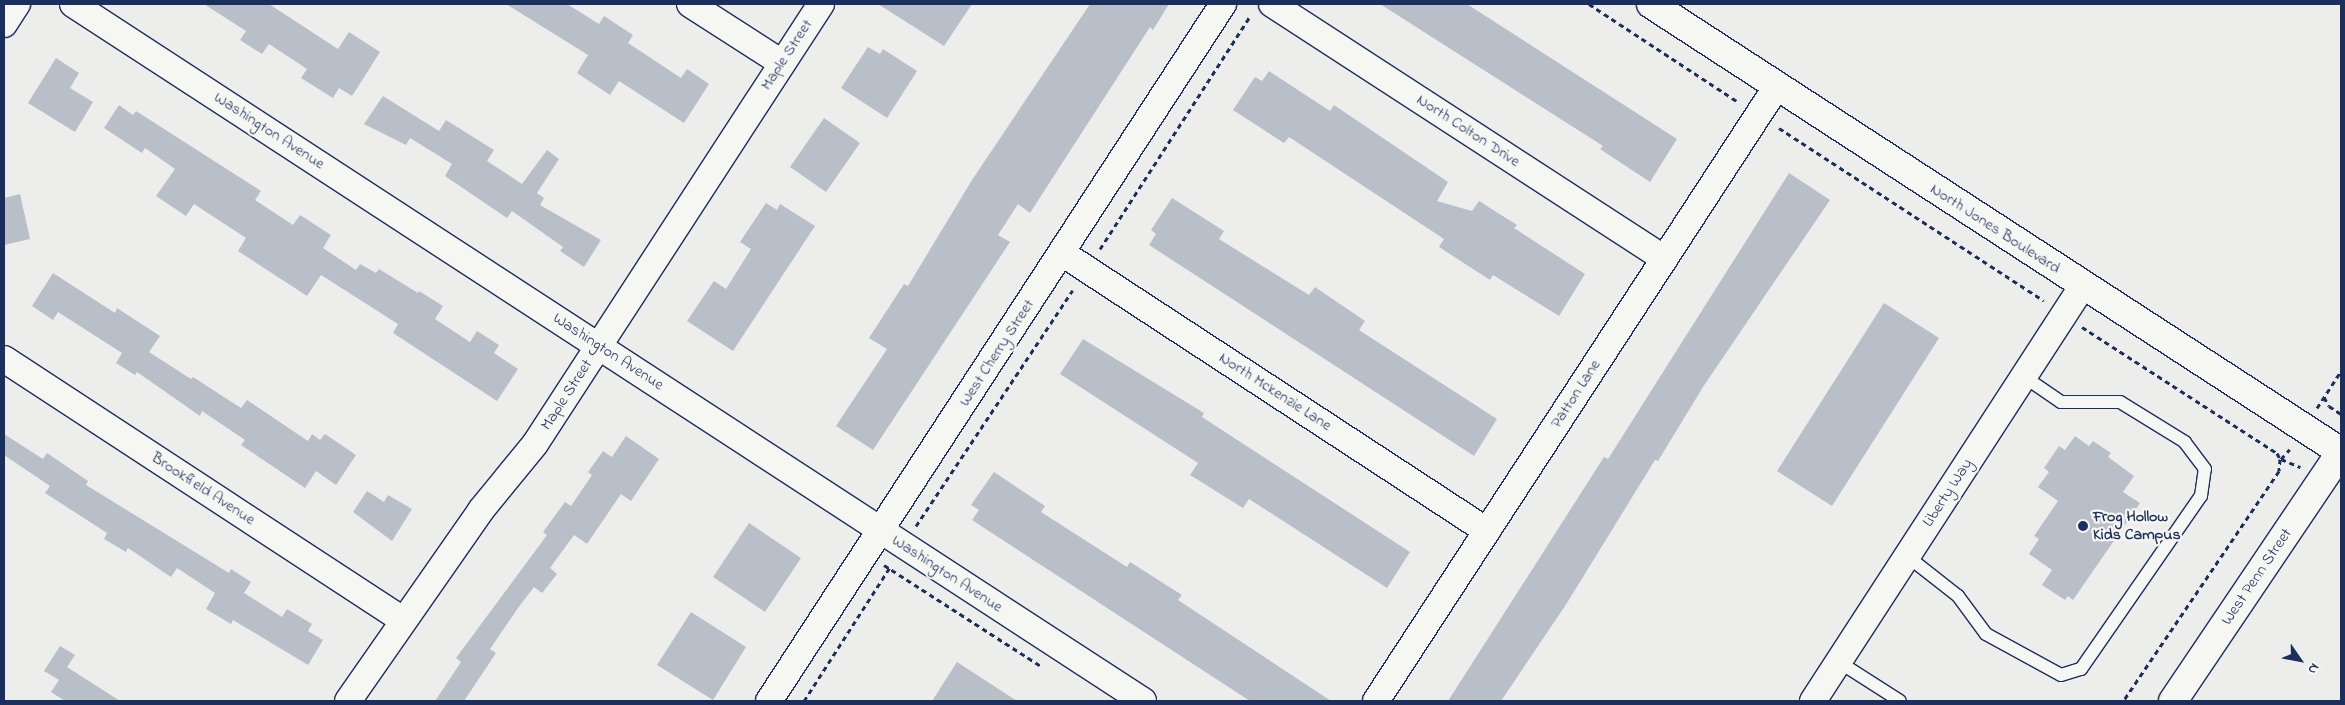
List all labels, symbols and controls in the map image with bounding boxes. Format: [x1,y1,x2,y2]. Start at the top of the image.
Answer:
street label: Maple Street [757,16,817,94]
street label: Washington Avenue [210,88,328,174]
street label: North Colton Drive [1413,90,1523,172]
street label: North Jones Boulevard [1926,180,2064,278]
street label: West Cherry Street [955,296,1039,410]
street label: Washington Avenue [549,309,667,395]
street label: North Mckenzie Lane [1215,348,1335,436]
street label: Maple Street [537,356,597,434]
street label: Patton Lane [1547,356,1605,432]
street label: Brookfield Avenue [147,448,259,530]
street label: Liberty Way [1919,455,1977,531]
place label: Frog Hollow Kids Campus [2093,507,2181,545]
marker: Frog Hollow Kids Campus [2077,520,2089,532]
street label: West Penn Street [2218,525,2296,629]
street label: Washington Avenue [888,531,1006,617]
north arrow [2275,635,2325,685]
text: N [2302,659,2324,678]

